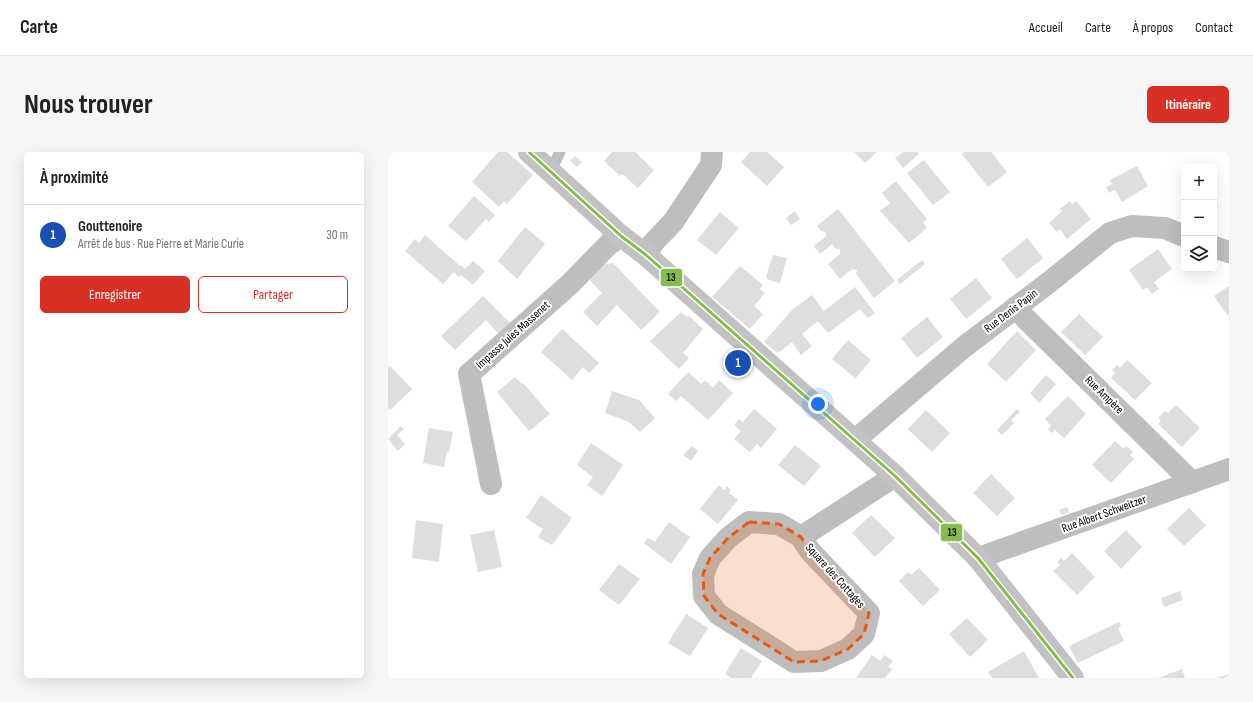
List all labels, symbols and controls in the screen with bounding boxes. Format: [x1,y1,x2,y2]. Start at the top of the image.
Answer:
text: Carte [20,16,58,39]
text: Accueil [1029,19,1063,36]
text: Carte [1085,19,1111,36]
text: À propos [1133,19,1173,36]
text: Contact [1195,19,1233,36]
button: Itinéraire [1147,86,1229,123]
text: Nous trouver [24,88,153,121]
map controls [1181,164,1217,272]
button: + [1181,164,1217,200]
text: À proximité [40,168,108,188]
button: − [1181,200,1217,236]
text: Gouttenoire [78,217,142,236]
text: 1 [50,227,56,243]
text: 30 m [326,227,348,243]
text: Arrêt de bus · Rue Pierre et Marie Curie [78,236,244,252]
button: layers [1181,236,1217,272]
line badge: 13 [660,268,683,287]
text: 13 [666,271,676,284]
button: Enregistrer [40,276,190,313]
button: Partager [198,276,348,313]
street label: Rue Denis Papin [981,286,1041,336]
street label: Impasse Jules Massenet [473,298,553,372]
pin: 1 [725,348,751,378]
street label: Rue Ampère [1081,373,1127,417]
your location [808,394,828,414]
street label: Rue Albert Schweitzer [1060,492,1149,536]
line badge: 13 [940,523,963,542]
text: 13 [947,526,957,539]
street label: Square des Cottages [802,540,868,612]

